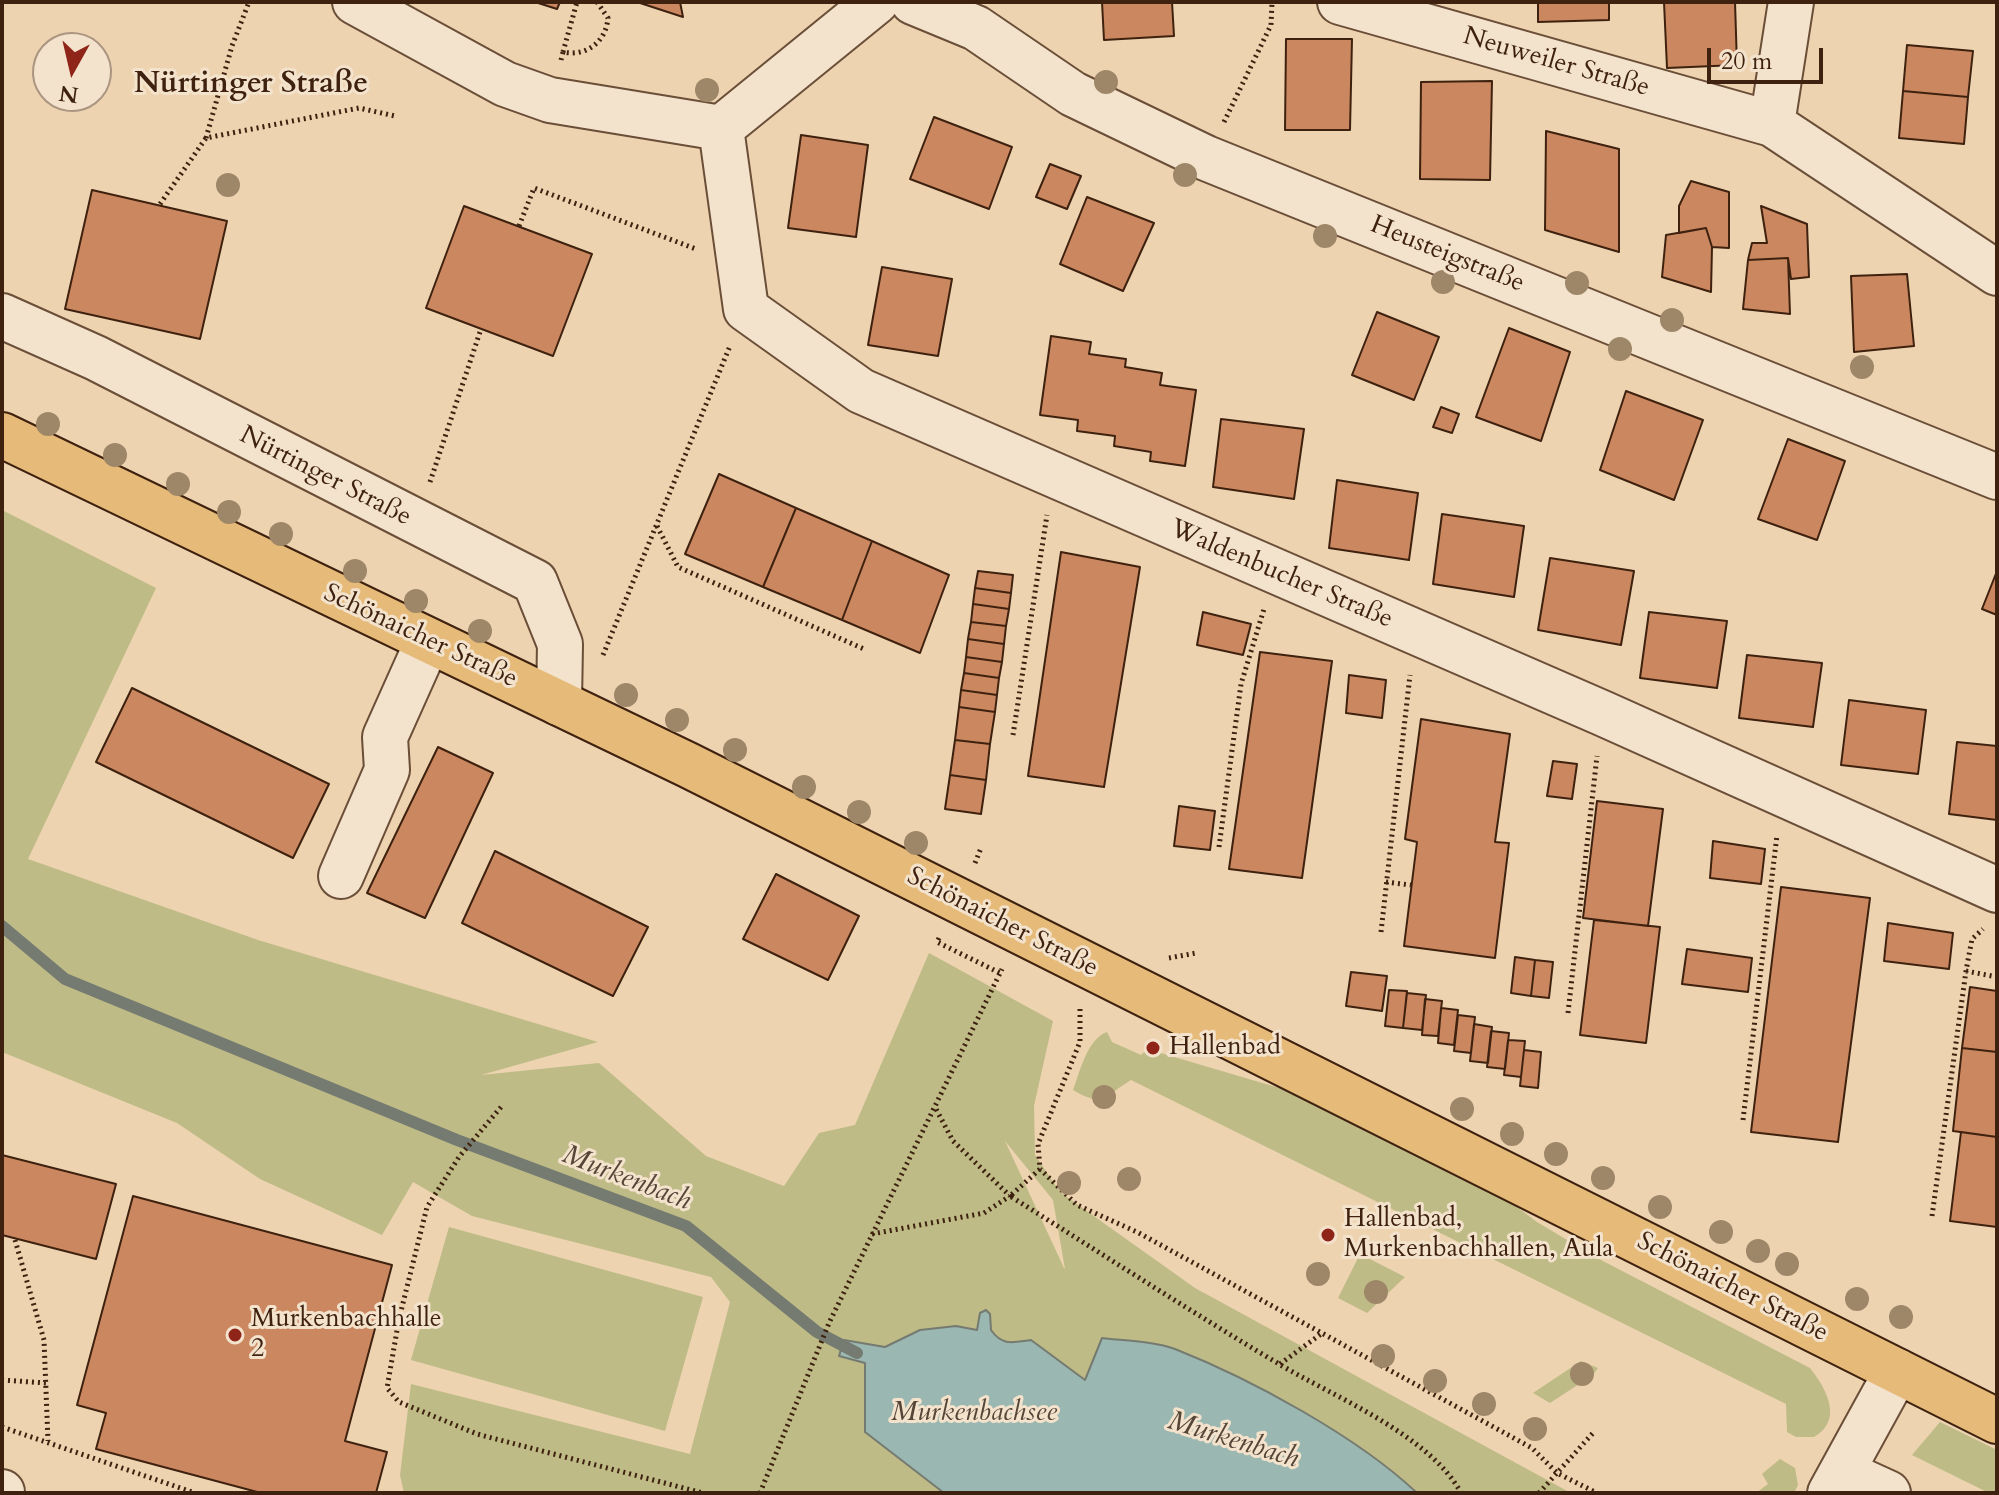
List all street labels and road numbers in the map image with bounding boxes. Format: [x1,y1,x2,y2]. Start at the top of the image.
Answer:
street label: Neuweiler Straße [1459,21,1653,105]
street label: Heusteigstraße [1365,210,1529,300]
street label: Nürtinger Straße [234,420,416,534]
street label: Waldenbucher Straße [1165,514,1397,636]
street label: Schönaicher Straße [318,578,522,696]
street label: Schönaicher Straße [901,861,1103,985]
street label: Schönaicher Straße [1631,1226,1833,1350]

